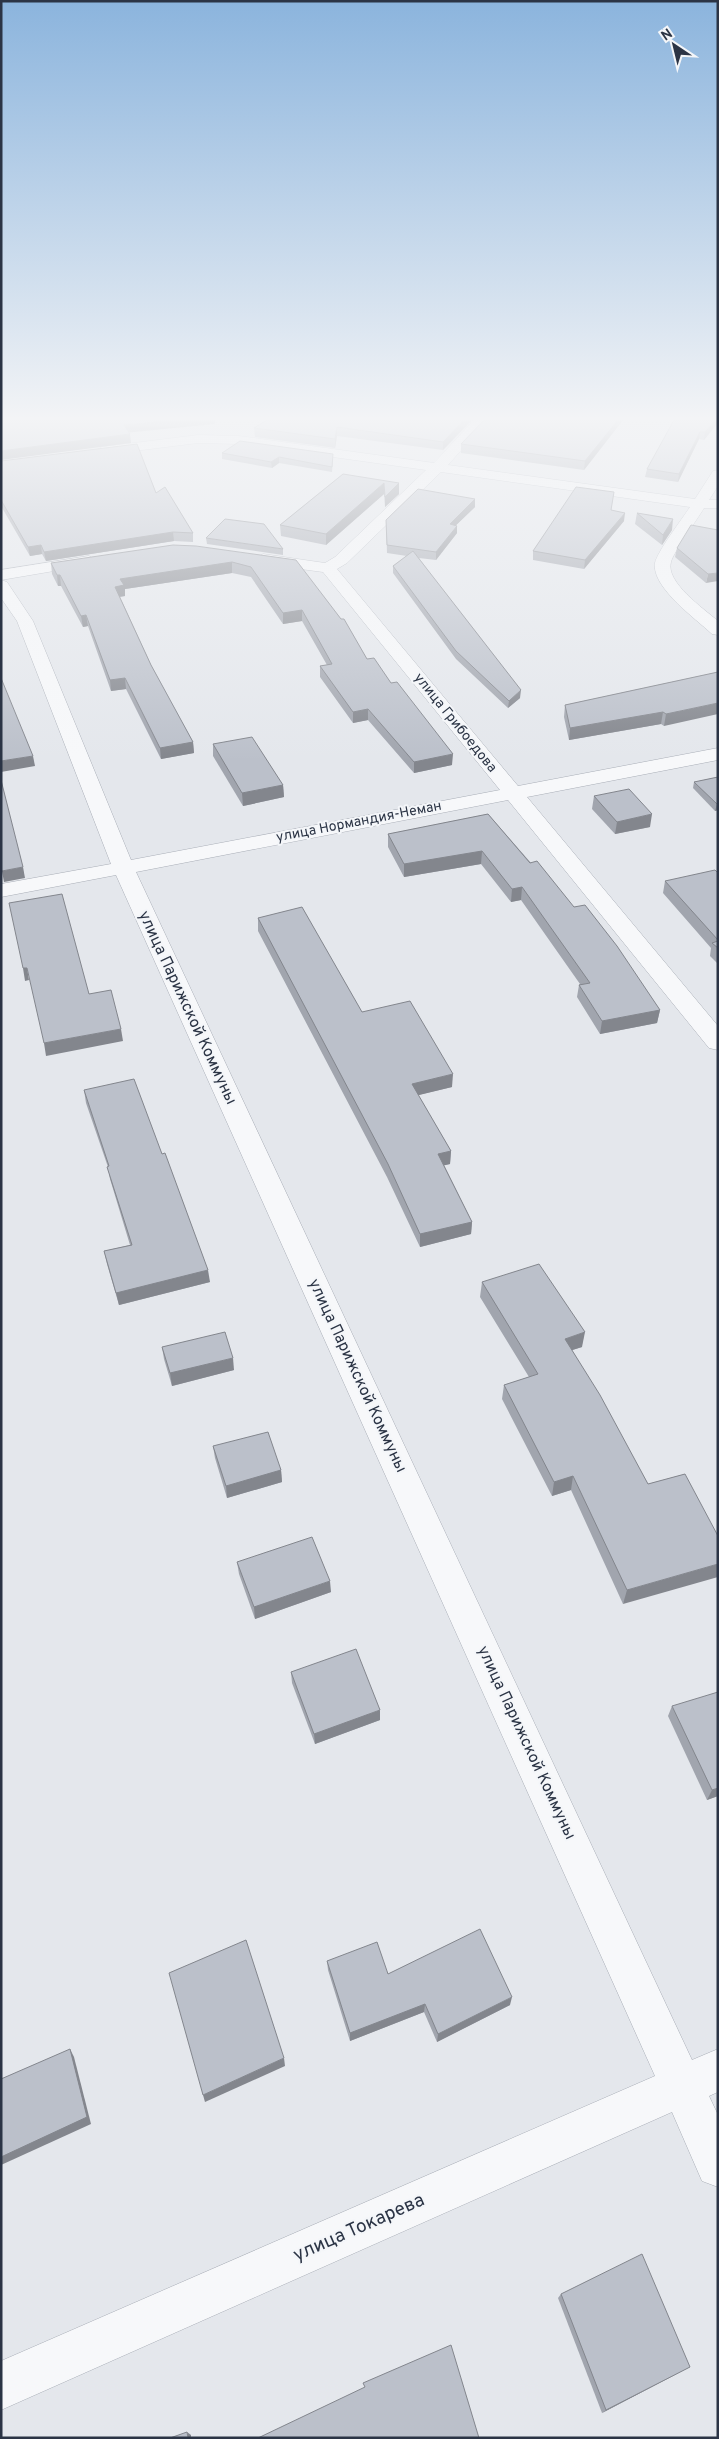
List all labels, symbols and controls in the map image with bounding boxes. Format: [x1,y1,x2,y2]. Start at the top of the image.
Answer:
north arrow [649,20,699,70]
text: N [658,26,676,45]
street label: улица Грибоедова [410,670,500,776]
street label: улица Нормандия-Неман [275,798,443,846]
street label: улица Парижской Коммуны [133,908,241,1108]
street label: улица Парижской Коммуны [303,1276,411,1476]
street label: улица Парижской Коммуны [472,1643,580,1843]
street label: улица Токарева [290,2188,428,2268]

